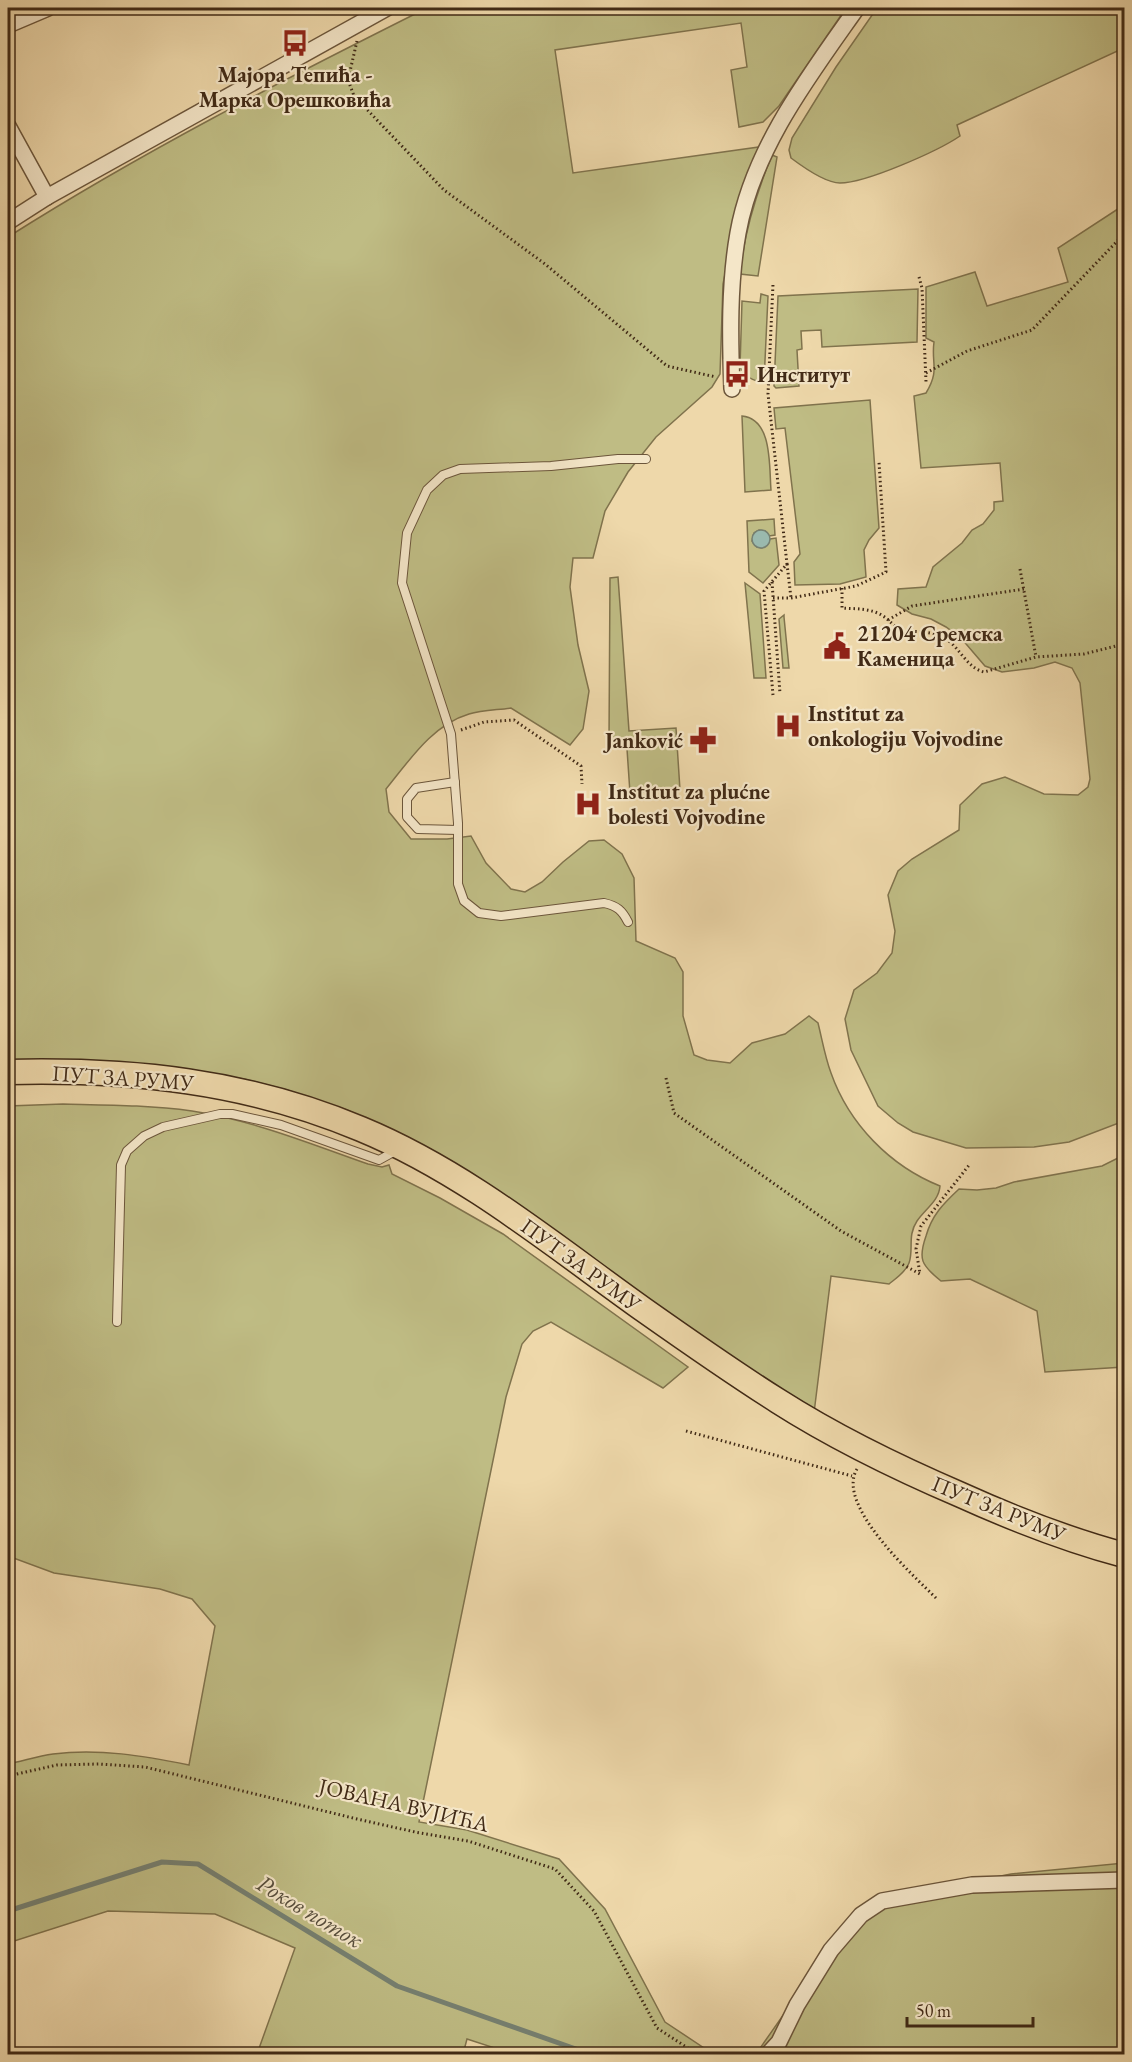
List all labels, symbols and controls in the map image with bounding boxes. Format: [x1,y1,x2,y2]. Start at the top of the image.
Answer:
bus stop icon: Мајора Тепића - Марка Орешковића [280,28,310,58]
place label: Мајора Тепића - Марка Орешковића [199,60,392,114]
bus stop icon: Институт [722,359,752,389]
place label: Институт [757,360,850,389]
place label: 21204 Сремска Каменица [857,619,1003,673]
public building icon: 21204 Сремска Каменица [822,631,852,661]
place label: Institut za onkologiju Vojvodine [808,699,1003,753]
hospital icon: Institut za onkologiju Vojvodine [773,711,803,741]
pharmacy icon: Janković [688,725,718,755]
place label: Janković [603,726,683,755]
place label: Institut za plućne bolesti Vojvodine [608,777,770,831]
hospital icon: Institut za plućne bolesti Vojvodine [573,789,603,819]
street label: ПУТ ЗА РУМУ [51,1059,195,1097]
street label: ПУТ ЗА РУМУ [515,1211,647,1319]
street label: ПУТ ЗА РУМУ [928,1469,1070,1549]
street label: ЈОВАНА ВУЈИЋА [314,1771,493,1839]
water label: Роков поток [251,1867,369,1955]
scale bar [907,1990,1033,2028]
text: 50 m [916,1999,951,2022]

